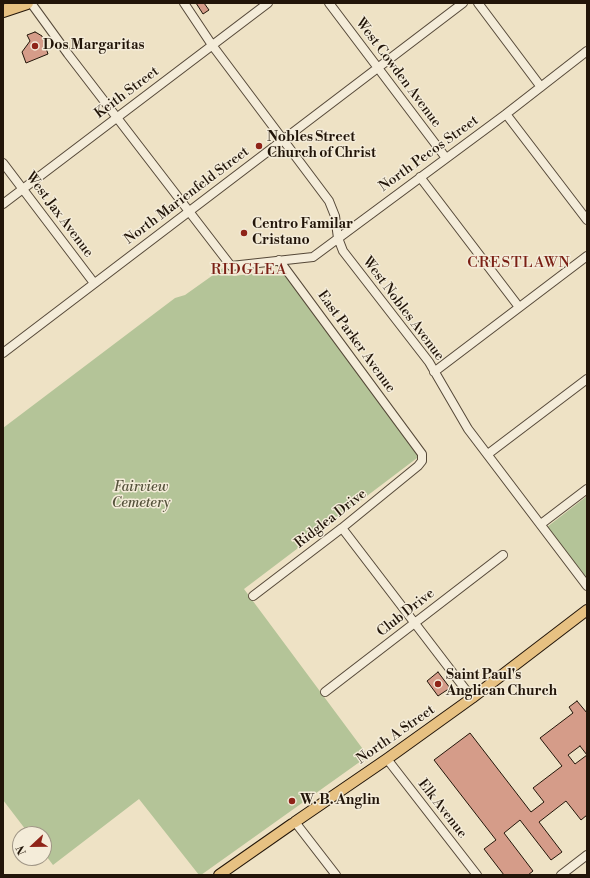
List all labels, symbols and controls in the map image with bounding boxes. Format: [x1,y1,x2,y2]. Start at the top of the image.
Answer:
street label: West Cowden Avenue [352,15,444,131]
place label: Dos Margaritas [43,38,145,54]
marker: Dos Margaritas [30,41,40,51]
street label: Keith Street [92,63,162,123]
street label: North Pecos Street [376,112,482,196]
place label: Nobles Street Church of Christ [267,130,376,162]
marker: Nobles Street Church of Christ [254,141,264,151]
street label: North Marienfeld Street [121,144,253,248]
street label: West Jax Avenue [22,169,96,261]
place label: Centro Familar Cristano [252,217,353,250]
marker: Centro Familar Cristano [239,228,249,238]
street label: West Nobles Avenue [359,254,447,364]
district label: CRESTLAWN [467,254,571,272]
district label: RIDGLEA [211,261,287,279]
street label: East Parker Avenue [313,288,399,396]
park label: Fairview Cemetery [112,480,170,512]
street label: Ridglea Drive [292,486,370,552]
street label: Club Drive [374,585,438,641]
place label: Saint Paul's Anglican Church [446,668,557,700]
marker: Saint Paul's Anglican Church [433,679,443,689]
street label: North A Street [354,702,438,768]
street label: Elk Avenue [414,776,470,842]
place label: W. B. Anglin [300,793,380,809]
marker: W. B. Anglin [287,796,297,806]
north arrow [12,826,52,866]
text: N [14,843,30,857]

